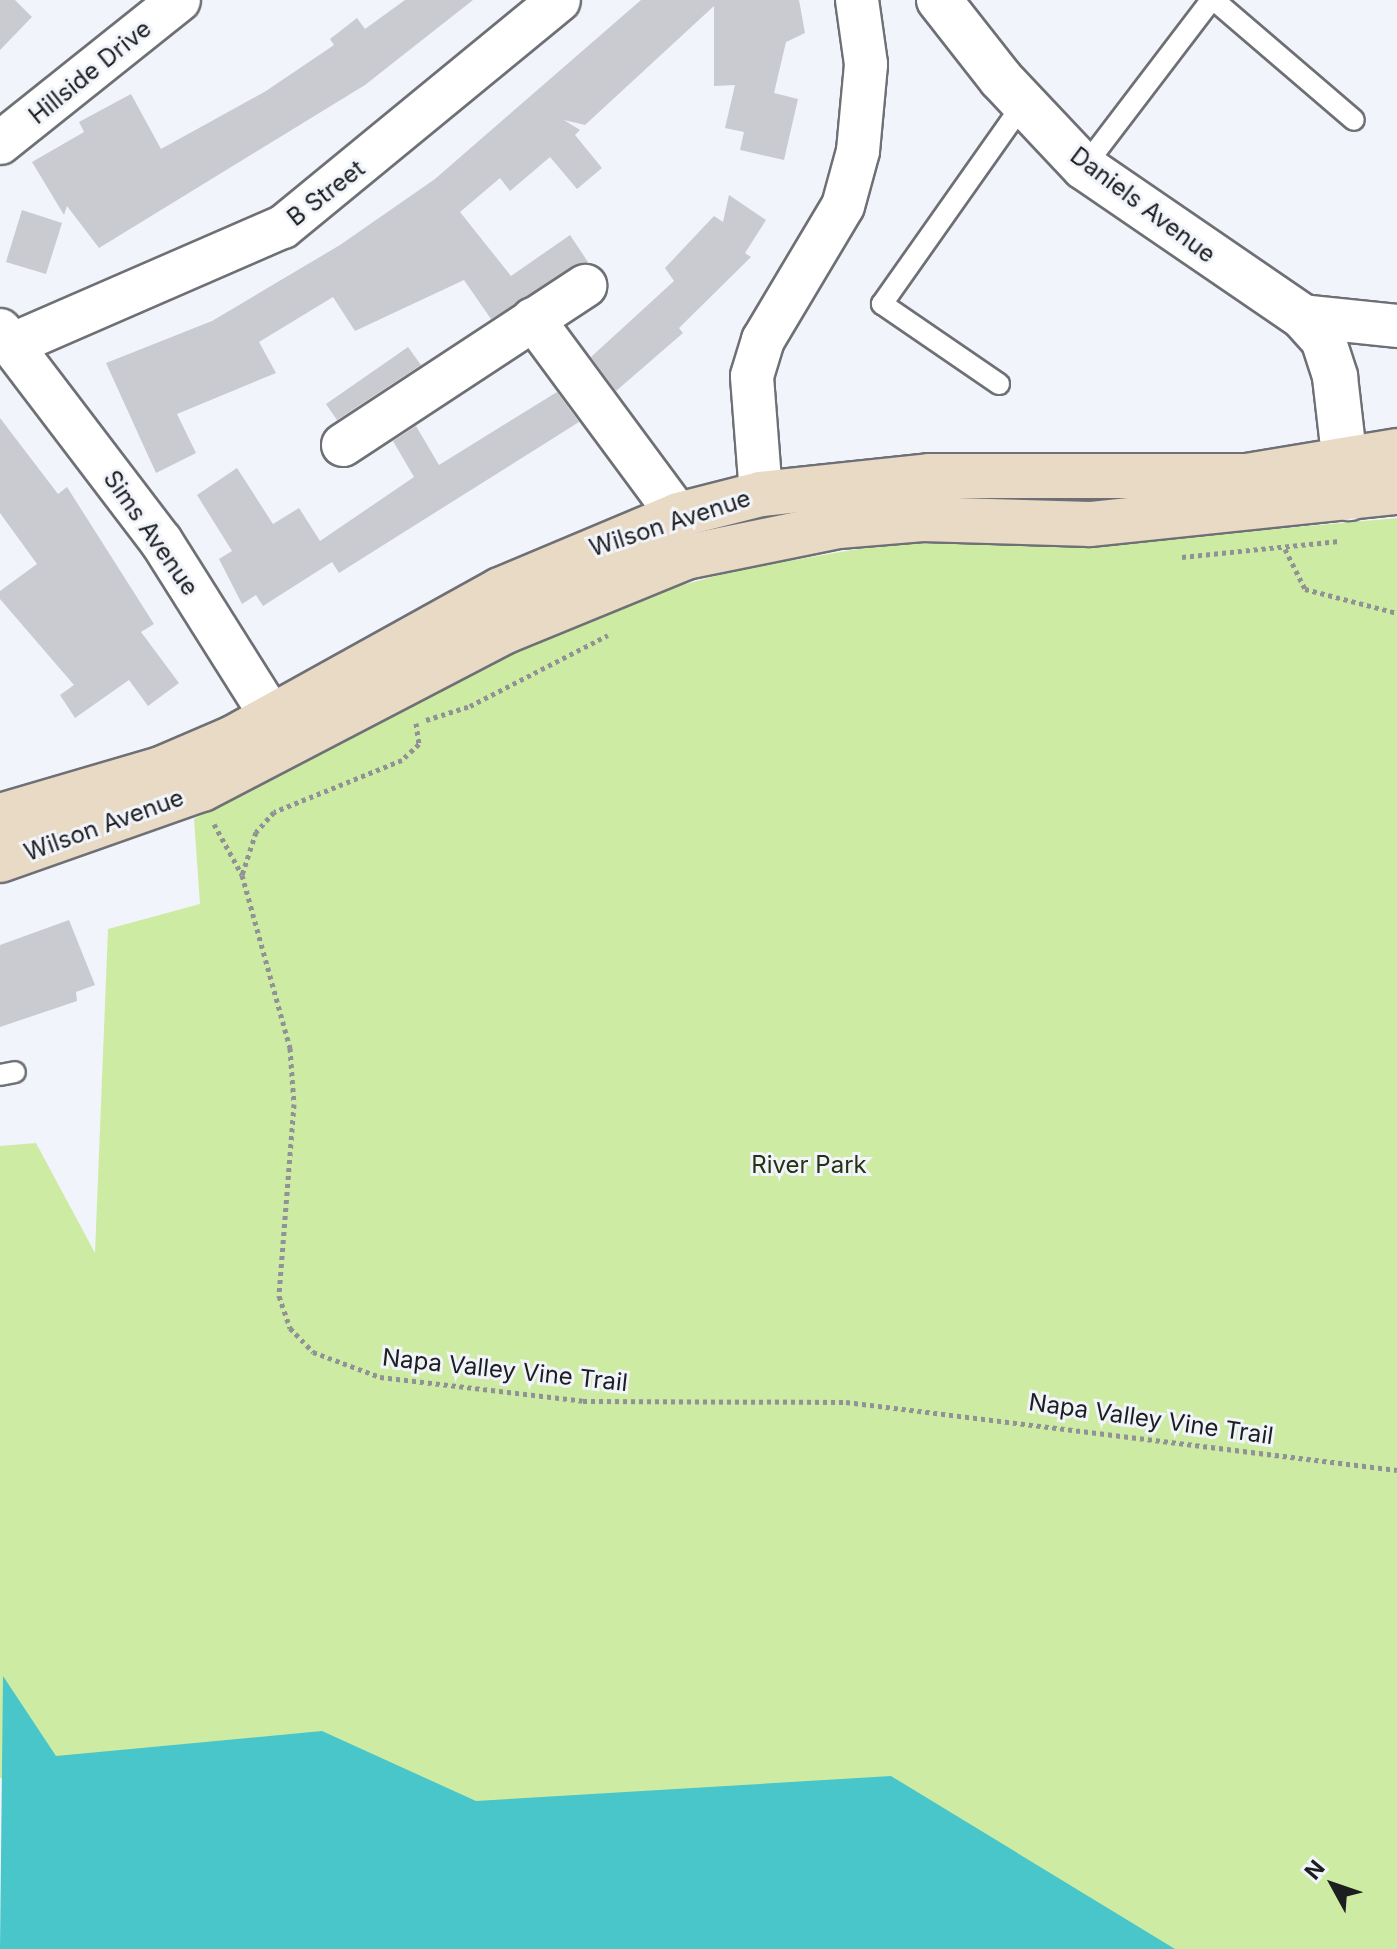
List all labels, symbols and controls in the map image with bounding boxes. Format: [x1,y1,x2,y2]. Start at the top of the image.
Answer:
street label: Hillside Drive [23,14,157,130]
street label: Daniels Avenue [1065,141,1221,269]
street label: B Street [282,154,370,232]
street label: Sims Avenue [97,465,205,601]
street label: Wilson Avenue [586,483,754,563]
street label: Wilson Avenue [20,783,188,867]
park label: River Park [751,1151,867,1179]
street label: Napa Valley Vine Trail [381,1343,629,1397]
street label: Napa Valley Vine Trail [1027,1388,1275,1450]
north arrow [1293,1845,1373,1925]
text: N [1299,1855,1330,1884]

